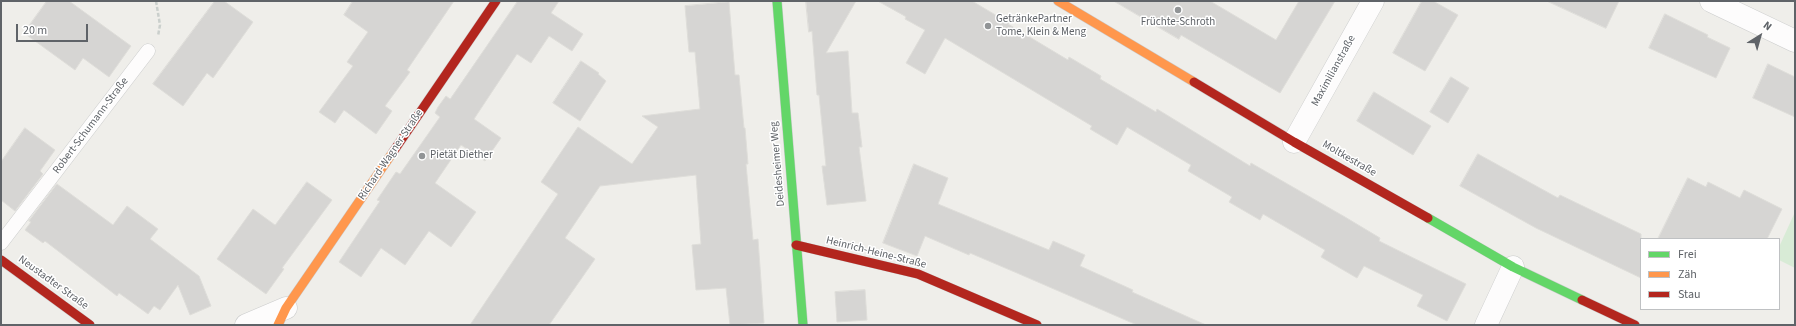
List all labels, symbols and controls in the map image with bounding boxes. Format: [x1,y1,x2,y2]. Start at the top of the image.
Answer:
marker: Früchte-Schroth [1173,5,1183,15]
place label: GetränkePartner Tome, Klein & Meng [996,13,1086,39]
scale bar [18,16,90,42]
place label: Früchte-Schroth [1141,16,1215,30]
north arrow [1740,16,1780,56]
text: N [1760,18,1775,34]
marker: GetränkePartner Tome, Klein & Meng [983,21,993,31]
text: 20 m [23,22,47,39]
street label: Maximilianstraße [1309,33,1359,109]
street label: Robert-Schumann-Straße [50,75,132,177]
street label: Richard-Wagner-Straße [356,107,426,203]
street label: Deidesheimer Weg [768,121,788,207]
street label: Moltkestraße [1320,138,1378,180]
place label: Pietät Diether [430,149,493,163]
marker: Pietät Diether [417,151,427,161]
street label: Heinrich-Heine-Straße [825,234,927,272]
legend [1640,238,1780,310]
text: Frei [1678,246,1697,263]
street label: Neustadter Straße [15,253,91,313]
text: Zäh [1678,266,1697,283]
text: Stau [1678,286,1701,303]

